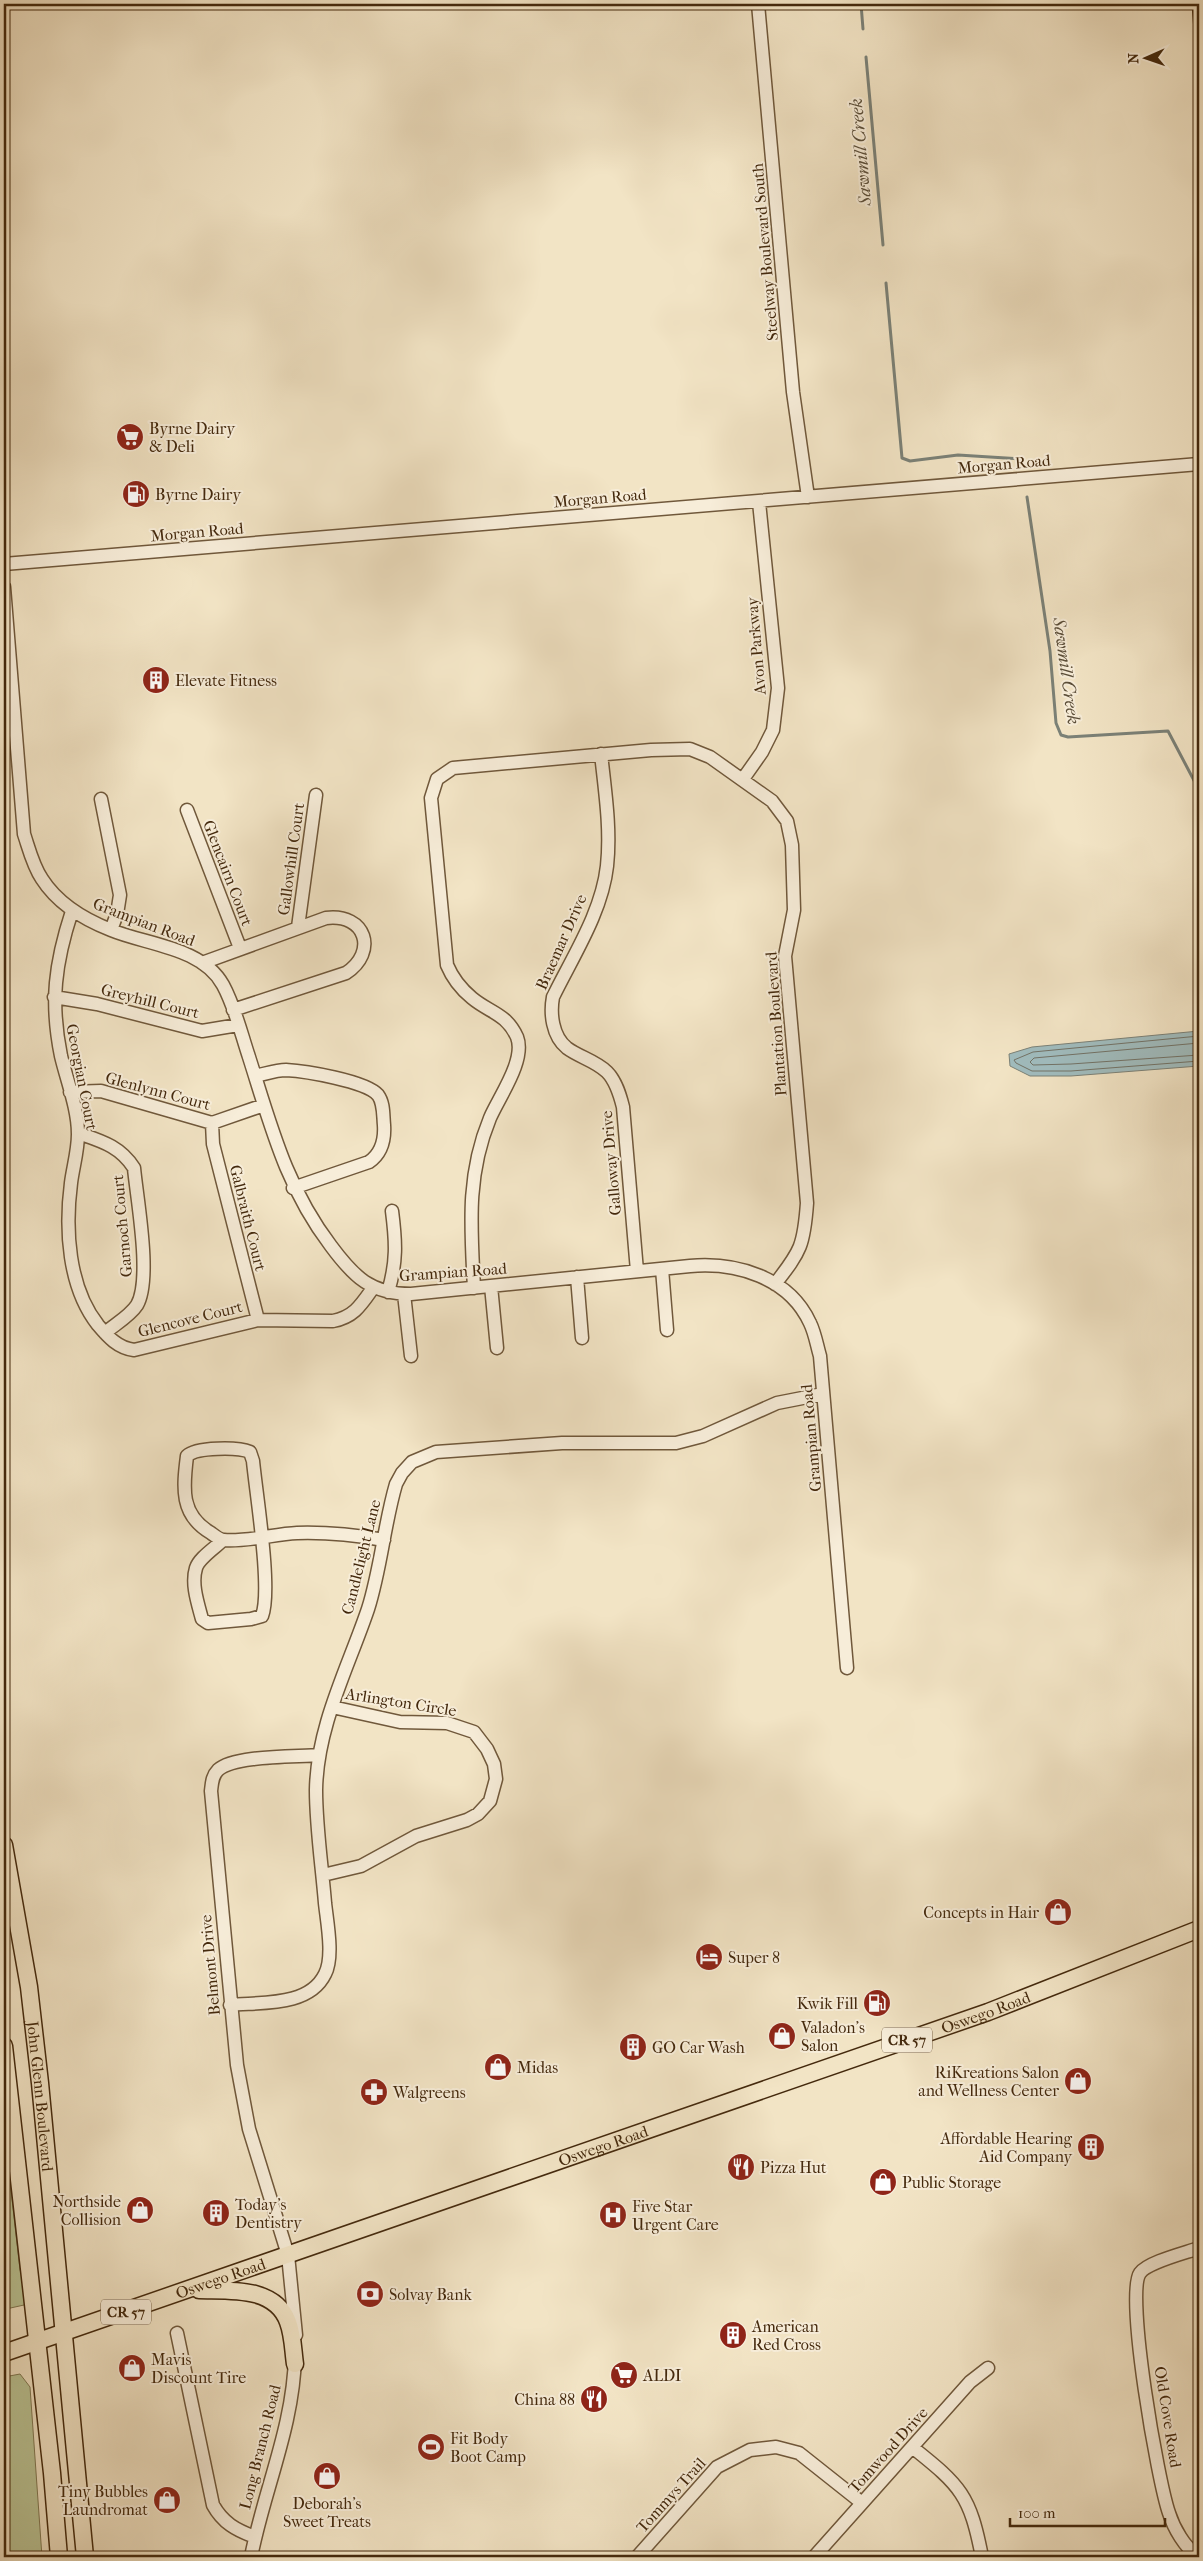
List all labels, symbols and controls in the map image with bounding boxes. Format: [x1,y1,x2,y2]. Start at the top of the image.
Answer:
north arrow [1120,32,1170,82]
text: N [1125,52,1142,64]
water label: Sawmill Creek [846,97,876,208]
street label: Steelway Boulevard South [748,162,782,342]
place label: Byrne Dairy & Deli [149,419,235,456]
supermarket icon: Byrne Dairy & Deli [115,422,145,452]
street label: Morgan Road [957,450,1052,478]
fuel station icon: Byrne Dairy [121,479,151,509]
street label: Morgan Road [553,484,648,512]
place label: Byrne Dairy [155,485,241,504]
street label: Morgan Road [150,518,245,546]
street label: Avon Parkway [742,596,770,696]
water label: Sawmill Creek [1048,615,1084,726]
building icon: Elevate Fitness [141,665,171,695]
place label: Elevate Fitness [175,671,277,690]
street label: Gallowhill Court [274,801,308,916]
street label: Glencairn Court [199,817,257,929]
street label: Braemar Drive [531,891,591,993]
street label: Grampian Road [90,894,198,950]
street label: Plantation Boulevard [761,951,791,1097]
street label: Greyhill Court [99,980,201,1022]
street label: Georgian Court [62,1022,102,1132]
street label: Glenlynn Court [103,1068,213,1114]
street label: Galloway Drive [597,1110,625,1216]
street label: Galbraith Court [226,1163,270,1273]
street label: Garnoch Court [108,1174,136,1278]
street label: Grampian Road [399,1259,508,1285]
street label: Glencove Court [136,1297,245,1341]
street label: Grampian Road [797,1383,825,1493]
street label: Candlelight Lane [337,1497,385,1617]
street label: Arlington Circle [343,1684,458,1720]
shop icon: Concepts in Hair [1043,1897,1073,1927]
place label: Concepts in Hair [923,1903,1039,1922]
street label: Belmont Drive [196,1914,224,2016]
hotel icon: Super 8 [694,1942,724,1972]
place label: Super 8 [728,1948,780,1967]
street label: Oswego Road [938,1987,1033,2037]
fuel station icon: Kwik Fill [862,1988,892,2018]
place label: Kwik Fill [797,1994,859,2013]
street label: John Glenn Boulevard [23,2018,58,2173]
place label: Valadon's Salon [800,2018,865,2055]
shop icon: Valadon's Salon [767,2021,797,2051]
road number: CR 57 [882,2028,932,2052]
building icon: GO Car Wash [618,2032,648,2062]
place label: GO Car Wash [652,2038,745,2057]
shop icon: Midas [483,2052,513,2082]
place label: Midas [517,2058,558,2077]
place label: RiKreations Salon and Wellness Center [918,2063,1060,2100]
shop icon: RiKreations Salon and Wellness Center [1063,2066,1093,2096]
pharmacy icon: Walgreens [359,2077,389,2107]
place label: Walgreens [392,2083,466,2102]
street label: Oswego Road [556,2121,651,2170]
place label: Affordable Hearing Aid Company [939,2129,1072,2166]
building icon: Affordable Hearing Aid Company [1076,2132,1106,2162]
restaurant icon: Pizza Hut [726,2152,756,2182]
place label: Pizza Hut [760,2158,827,2177]
shop icon: Public Storage [868,2167,898,2197]
place label: Public Storage [902,2173,1001,2192]
place label: Northside Collision [52,2192,122,2229]
shop icon: Northside Collision [125,2195,155,2225]
place label: Today's Dentistry [235,2195,302,2232]
place label: Five Star Urgent Care [632,2197,719,2234]
building icon: Today's Dentistry [201,2198,231,2228]
hospital icon: Five Star Urgent Care [598,2200,628,2230]
street label: Oswego Road [173,2254,268,2302]
bank icon: Solvay Bank [355,2279,385,2309]
place label: Solvay Bank [389,2285,473,2304]
road number: CR 57 [101,2300,151,2324]
place label: American Red Cross [751,2317,821,2354]
building icon: American Red Cross [718,2320,748,2350]
place label: Mavis Discount Tire [151,2350,246,2387]
shop icon: Mavis Discount Tire [117,2353,147,2383]
supermarket icon: ALDI [609,2360,639,2390]
street label: Old Cove Road [1151,2365,1185,2469]
place label: ALDI [642,2366,681,2385]
street label: Long Branch Road [235,2382,285,2511]
restaurant icon: China 88 [579,2384,609,2414]
place label: China 88 [514,2390,575,2409]
street label: Tomwood Drive [844,2403,932,2497]
place label: Fit Body Boot Camp [450,2429,526,2466]
sports icon: Fit Body Boot Camp [416,2432,446,2462]
street label: Tommys Trail [632,2453,710,2536]
shop icon: Deborah’s Sweet Treats [312,2461,342,2491]
place label: Tiny Bubbles Laundromat [58,2482,148,2519]
shop icon: Tiny Bubbles Laundromat [152,2485,182,2515]
place label: Deborah’s Sweet Treats [283,2494,371,2531]
scale bar [1010,2496,1166,2528]
text: 100 m [1018,2504,1056,2522]

